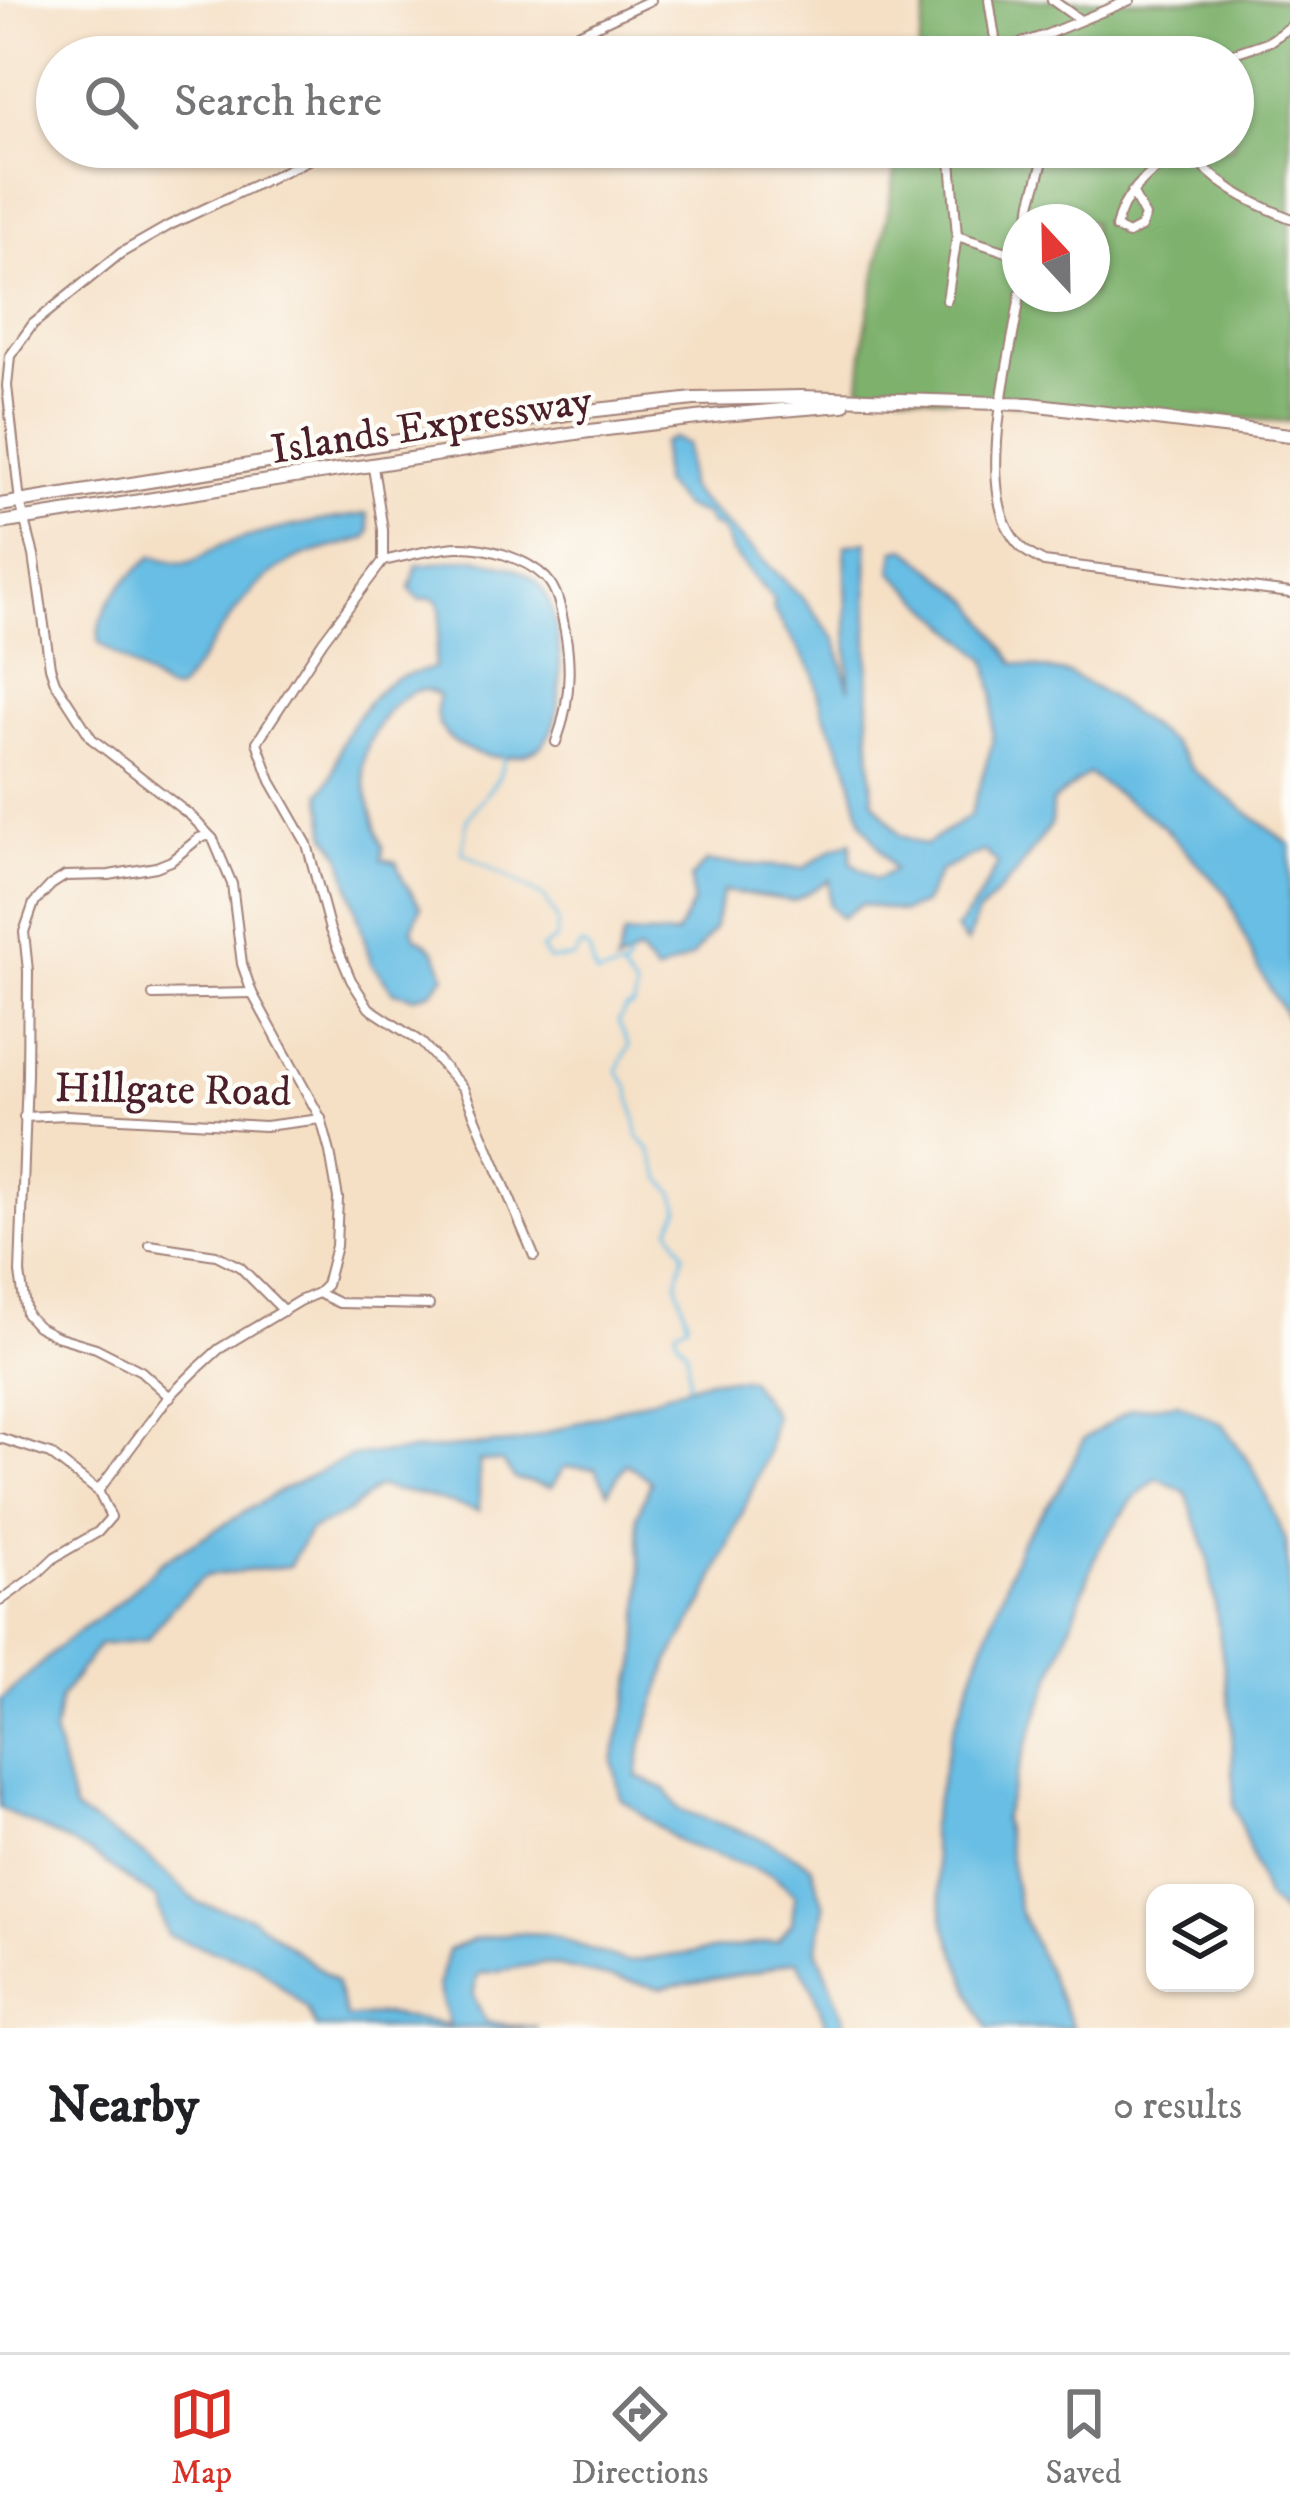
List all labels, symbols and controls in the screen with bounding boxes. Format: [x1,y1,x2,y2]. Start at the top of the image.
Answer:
search box [36,36,1254,168]
icon: search [78,69,144,135]
text: Search here [174,74,382,130]
north arrow [1002,204,1110,312]
street label: Islands Expressway [267,375,597,477]
street label: Hillgate Road [54,1063,292,1119]
map controls [1146,1884,1254,1992]
button: layers [1146,1884,1254,1992]
text: Nearby [48,2074,199,2138]
text: 0 results [1113,2082,1242,2131]
tab: Map [169,2381,235,2494]
tab: Directions [572,2381,708,2494]
tab: Saved [1046,2381,1121,2494]

